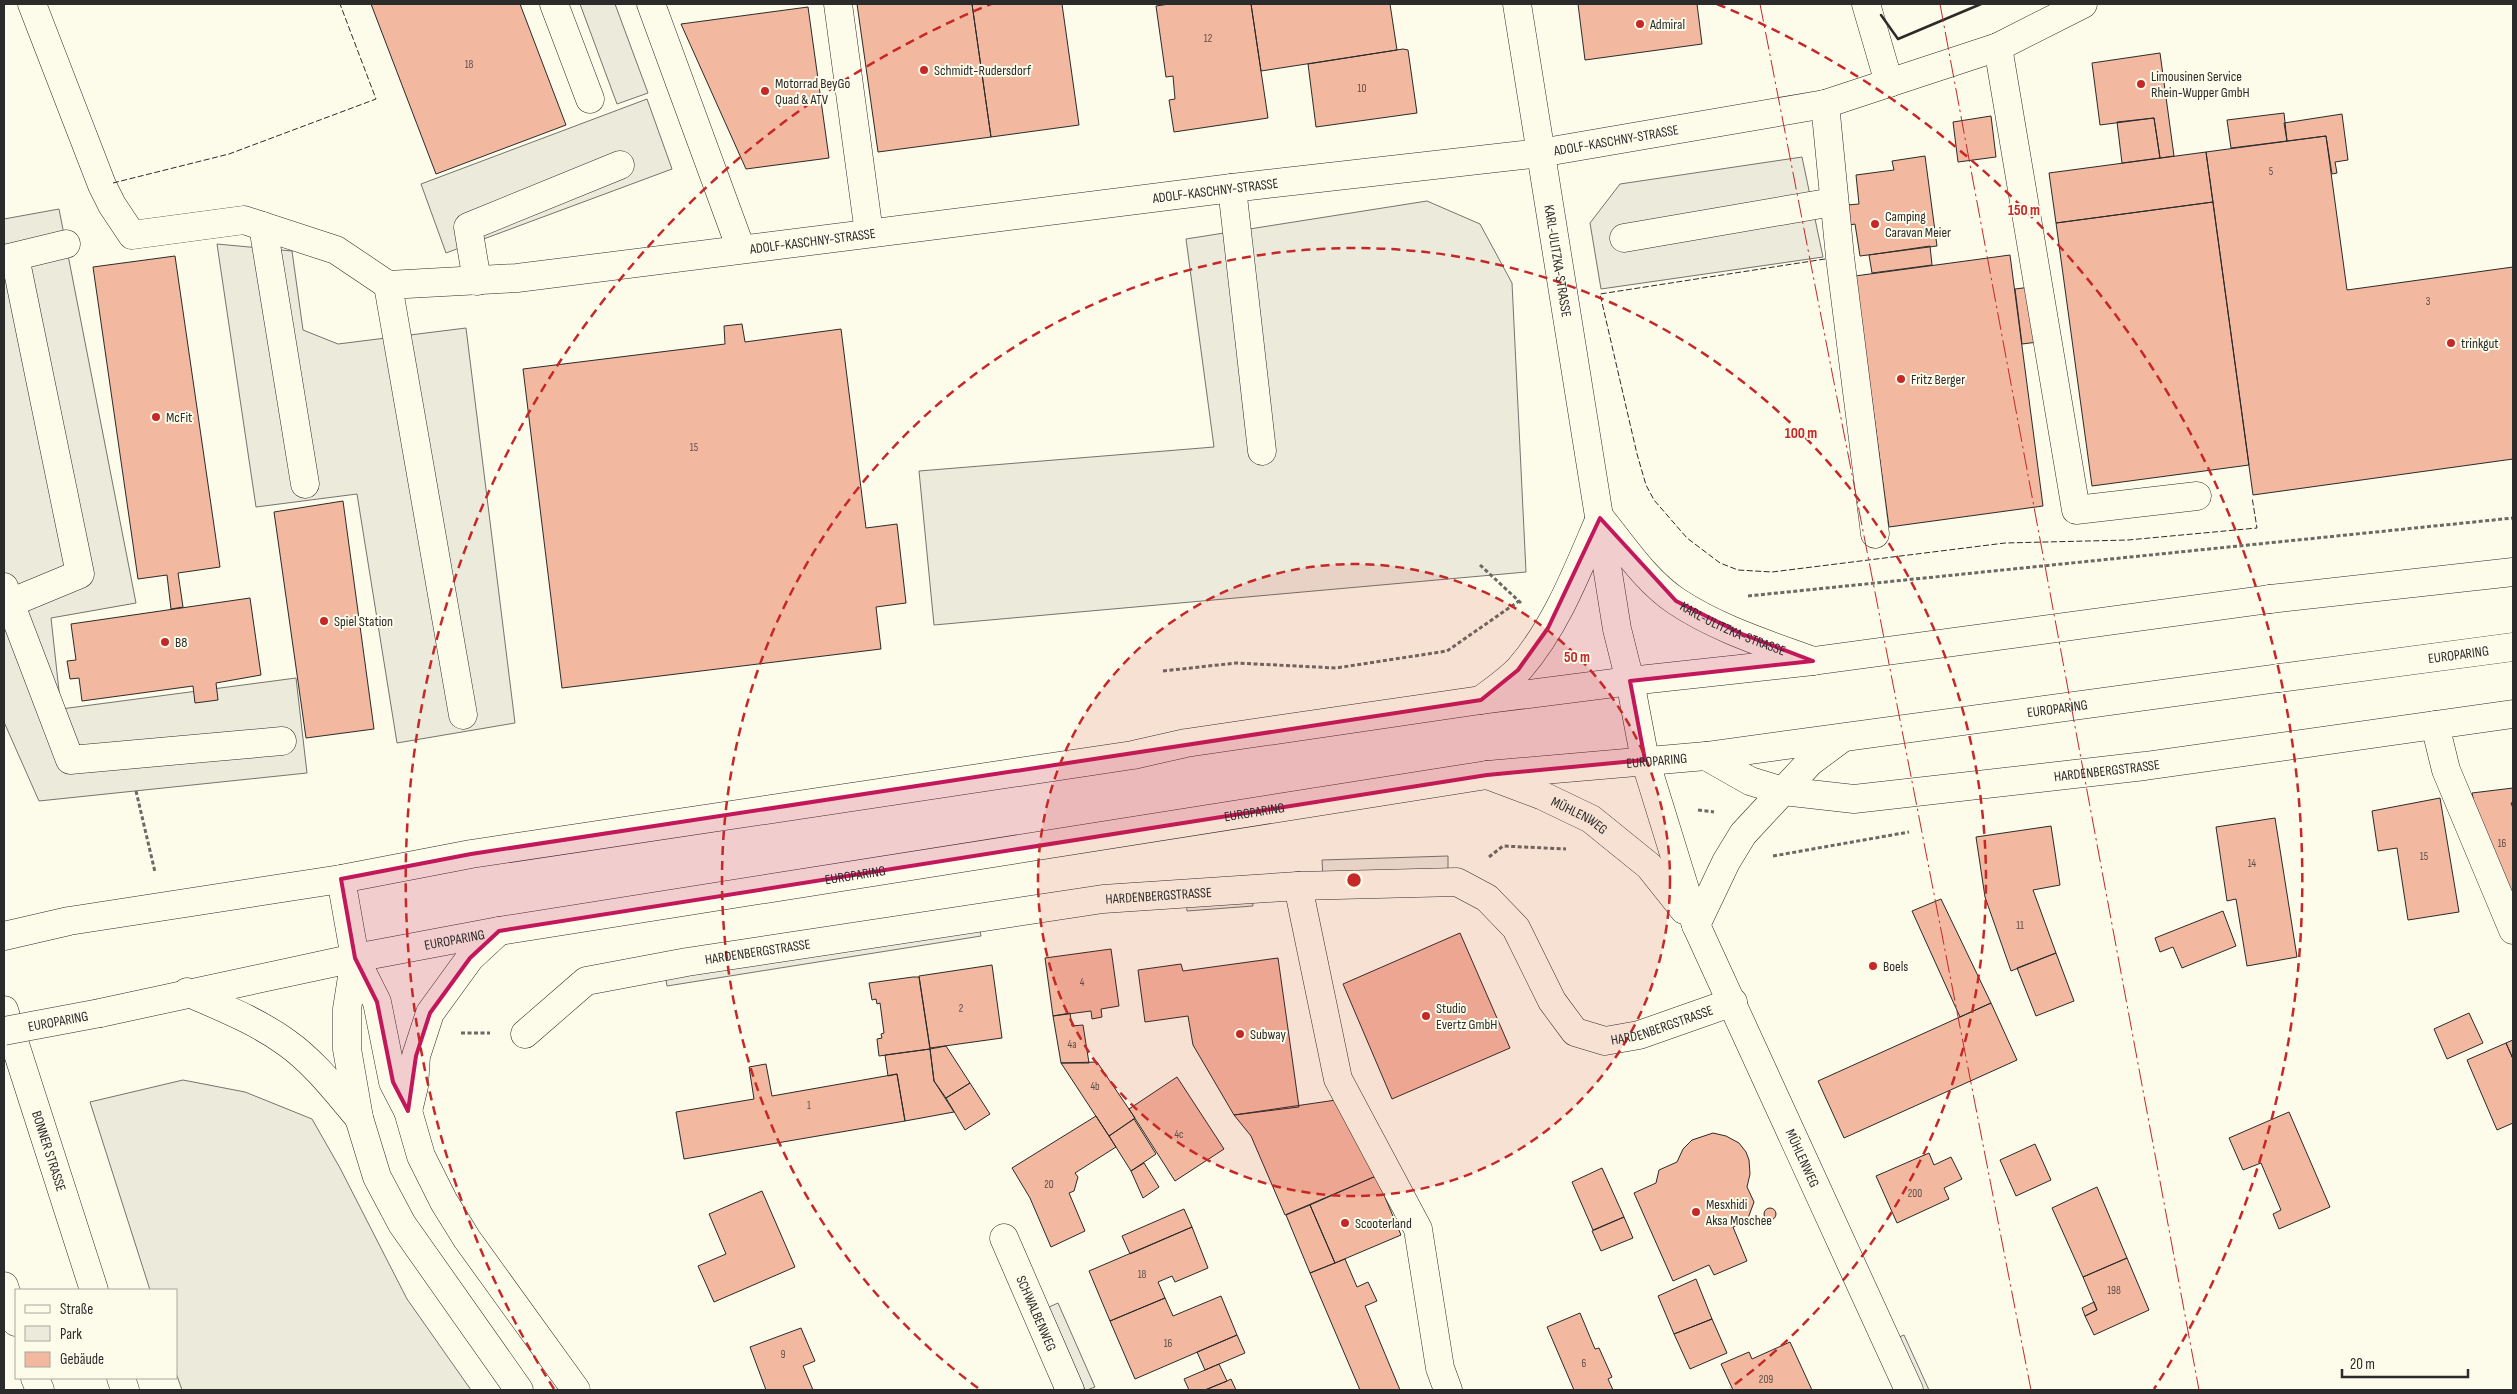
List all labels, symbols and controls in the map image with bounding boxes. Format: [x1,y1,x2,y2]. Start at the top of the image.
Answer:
place label: Admiral [1649,16,1685,33]
marker: Admiral [1634,18,1646,30]
house number: 12 [1204,32,1213,45]
house number: 18 [465,58,474,71]
place label: Schmidt-Rudersdorf [934,62,1032,79]
marker: Schmidt-Rudersdorf [918,64,930,76]
place label: Limousinen Service Rhein-Wupper GmbH [2151,68,2250,101]
place label: Motorrad BeyGo Quad & ATV [775,75,851,108]
marker: Limousinen Service Rhein-Wupper GmbH [2135,78,2147,90]
house number: 10 [1358,82,1366,95]
marker: Motorrad BeyGo Quad & ATV [759,85,771,97]
street label: ADOLF-KASCHNY-STRASSE [1551,121,1680,159]
house number: 5 [2269,165,2273,178]
street label: ADOLF-KASCHNY-STRASSE [1151,174,1279,207]
text: 150 m [2008,201,2040,220]
street label: KARL-ULITZKA-STRASSE [1541,203,1575,318]
place label: Camping Caravan Meier [1885,208,1951,241]
marker: Camping Caravan Meier [1869,218,1881,230]
street label: ADOLF-KASCHNY-STRASSE [748,224,877,257]
house number: 3 [2426,295,2431,308]
place label: trinkgut [2461,335,2499,352]
marker: trinkgut [2445,337,2457,349]
place label: Fritz Berger [1911,371,1965,388]
marker: Fritz Berger [1895,373,1907,385]
place label: McFit [166,409,192,426]
marker: McFit [150,411,162,423]
text: 100 m [1785,424,1817,443]
house number: 15 [690,441,698,454]
street label: KARL-ULITZKA-STRASSE [1677,597,1788,659]
place label: Spiel Station [334,613,393,630]
marker: Spiel Station [318,615,330,627]
place label: B8 [175,634,187,651]
marker: B8 [159,636,171,648]
street label: EUROPARING [2427,642,2490,667]
text: 50 m [1564,648,1590,667]
street label: EUROPARING [2026,696,2089,721]
street label: EUROPARING [1626,749,1688,771]
street label: HARDENBERGSTRASSE [2053,755,2161,785]
street label: MÜHLENWEG [1548,793,1611,838]
street label: EUROPARING [1223,799,1286,825]
house number: 16 [2498,837,2507,850]
house number: 15 [2420,850,2428,863]
house number: 14 [2248,857,2257,870]
street label: EUROPARING [824,862,887,888]
centre of rings [1345,871,1363,889]
street label: HARDENBERGSTRASSE [1105,883,1212,907]
house number: 11 [2016,919,2024,932]
street label: EUROPARING [423,925,486,953]
street label: HARDENBERGSTRASSE [704,935,812,968]
place label: Boels [1883,958,1908,975]
marker: Boels [1867,960,1879,972]
house number: 4 [1080,976,1085,989]
place label: Studio Evertz GmbH [1436,1000,1497,1033]
street label: HARDENBERGSTRASSE [1609,1001,1715,1048]
house number: 2 [959,1002,964,1015]
street label: EUROPARING [26,1007,90,1035]
marker: Studio Evertz GmbH [1420,1010,1432,1022]
place label: Subway [1250,1026,1287,1043]
marker: Subway [1234,1028,1246,1040]
house number: 4a [1068,1038,1076,1051]
house number: 4b [1090,1080,1100,1093]
house number: 1 [807,1099,811,1112]
street label: BONNER STRASSE [28,1109,70,1193]
street label: MÜHLENWEG [1782,1126,1823,1190]
house number: 4c [1175,1128,1184,1141]
house number: 20 [1044,1178,1054,1191]
house number: 200 [1908,1187,1922,1200]
place label: Mesxhidi Aksa Moschee [1705,1196,1772,1229]
marker: Mesxhidi Aksa Moschee [1690,1206,1702,1218]
place label: Scooterland [1355,1215,1412,1232]
marker: Scooterland [1339,1217,1351,1229]
house number: 18 [1138,1268,1147,1281]
street label: SCHWALBENWEG [1013,1273,1061,1354]
house number: 198 [2107,1284,2121,1297]
legend [15,1289,178,1379]
text: Straße [60,1300,93,1319]
text: Park [60,1325,82,1344]
house number: 16 [1164,1337,1173,1350]
scale bar [2342,1346,2468,1378]
house number: 9 [781,1348,786,1361]
text: Gebäude [60,1350,104,1369]
text: 20 m [2350,1355,2375,1374]
house number: 6 [1582,1357,1587,1370]
house number: 209 [1759,1373,1773,1386]

